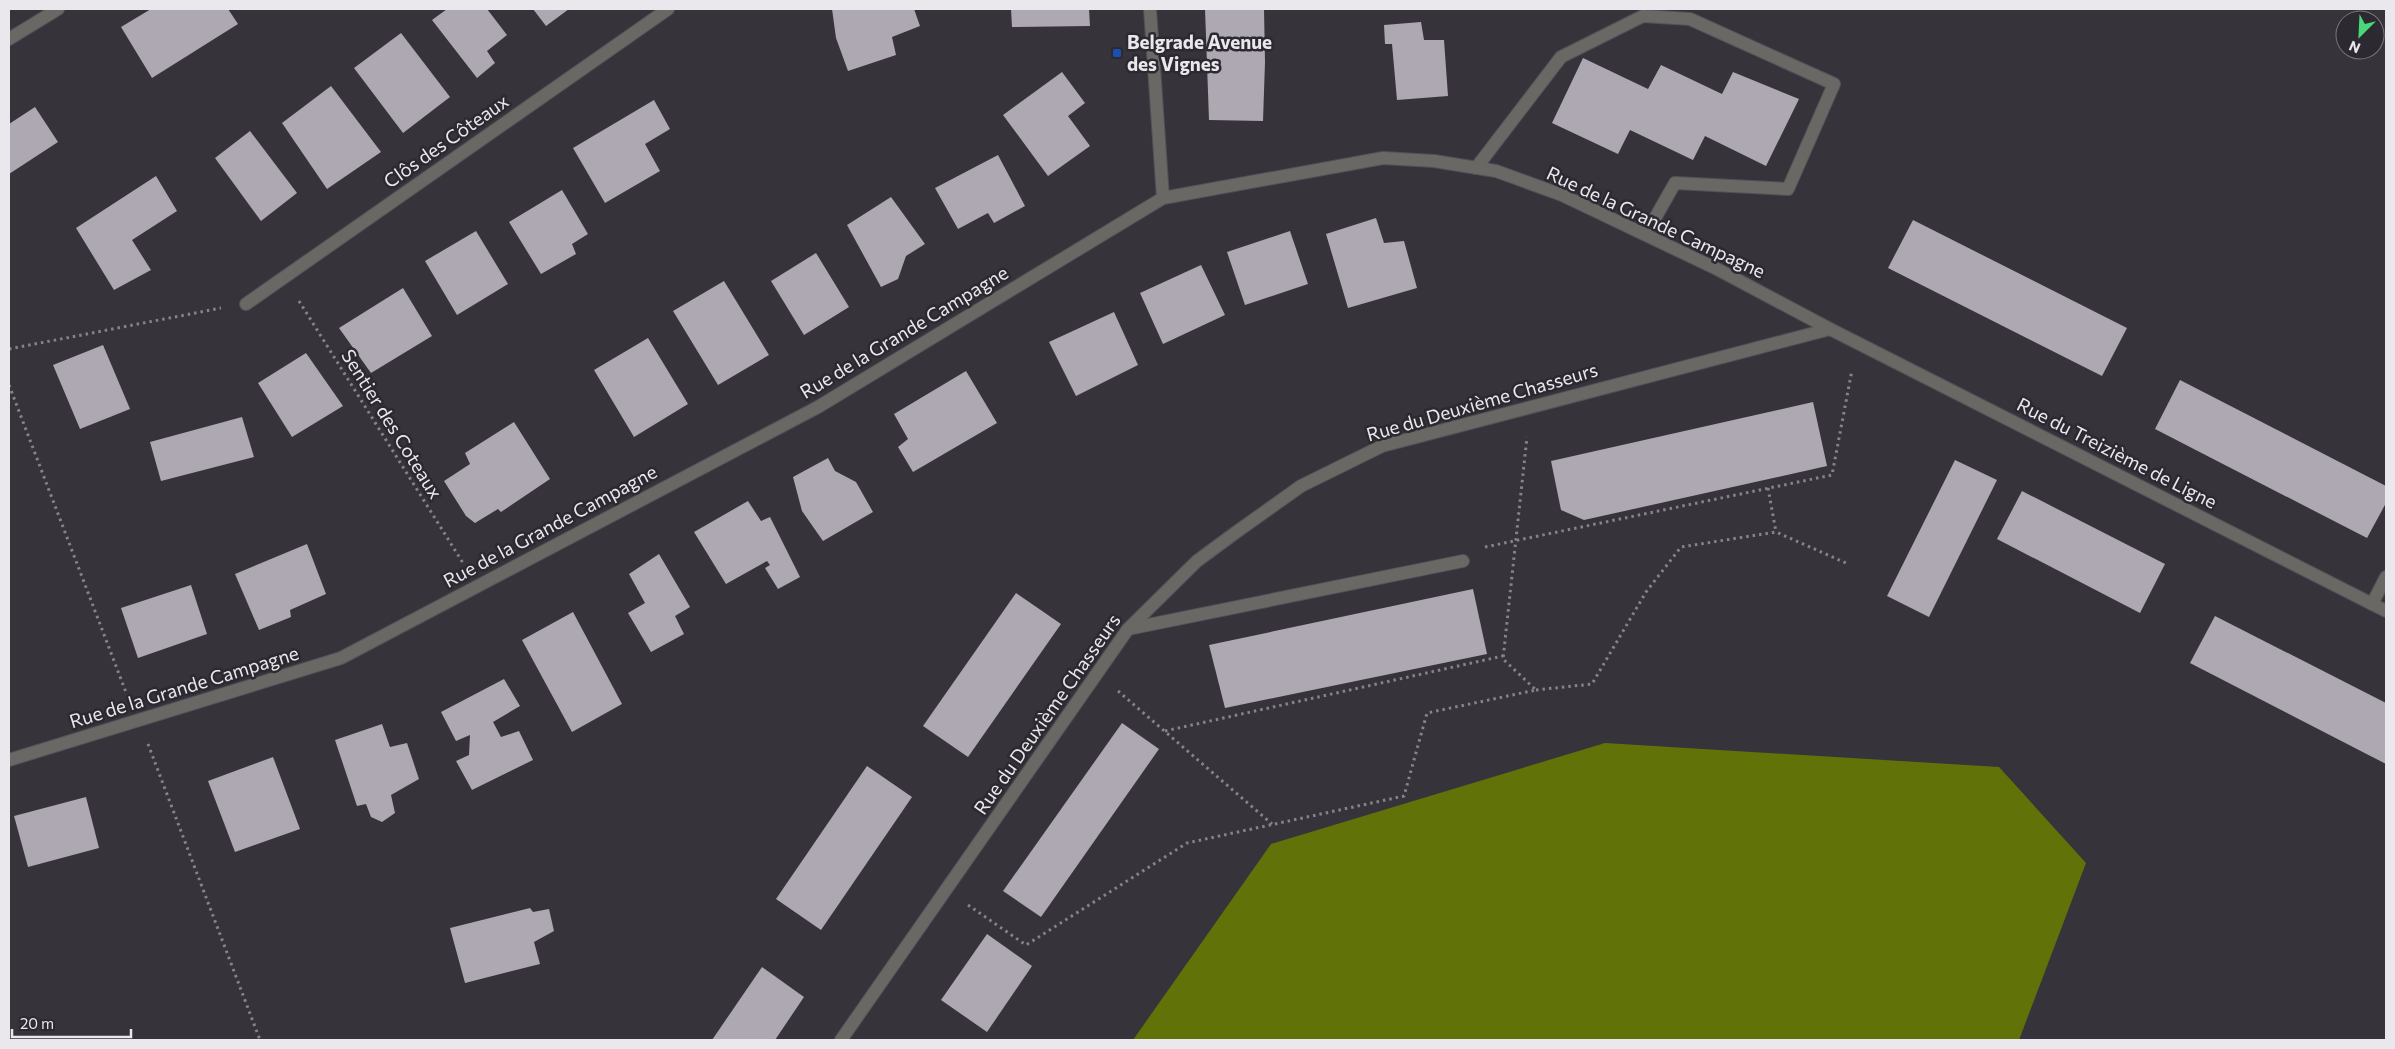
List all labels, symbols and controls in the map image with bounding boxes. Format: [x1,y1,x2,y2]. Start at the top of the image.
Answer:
north arrow [2335,10,2385,60]
place label: Belgrade Avenue des Vignes [1127,30,1272,75]
text: N [2346,37,2363,57]
marker: Belgrade Avenue des Vignes [1111,47,1123,59]
street label: Clôs des Côteaux [379,89,513,192]
street label: Rue de la Grande Campagne [1543,161,1769,282]
street label: Rue de la Grande Campagne [796,260,1012,403]
street label: Sentier des Coteaux [337,345,448,503]
street label: Rue du Deuxième Chasseurs [1364,357,1600,446]
street label: Rue du Treizième de Ligne [2014,392,2221,513]
street label: Rue de la Grande Campagne [439,459,661,592]
street label: Rue du Deuxième Chasseurs [968,609,1125,818]
street label: Rue de la Grande Campagne [66,641,301,732]
scale bar [12,1006,131,1038]
text: 20 m [20,1014,54,1032]

